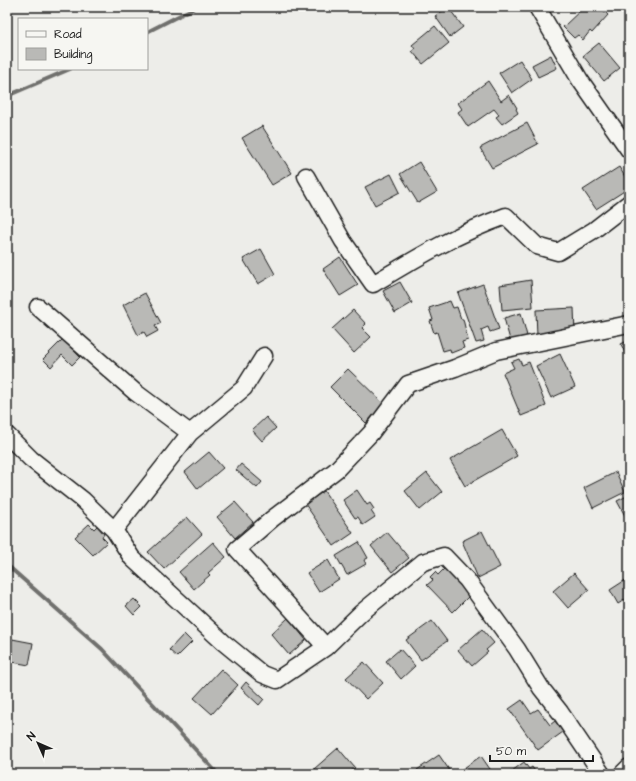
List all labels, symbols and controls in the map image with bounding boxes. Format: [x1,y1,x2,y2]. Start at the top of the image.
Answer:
legend [18,18,148,70]
text: Road [54,26,82,43]
text: Building [54,46,92,64]
north arrow [18,723,58,763]
text: N [24,728,39,744]
scale bar [490,737,593,763]
text: 50 m [496,743,527,760]

